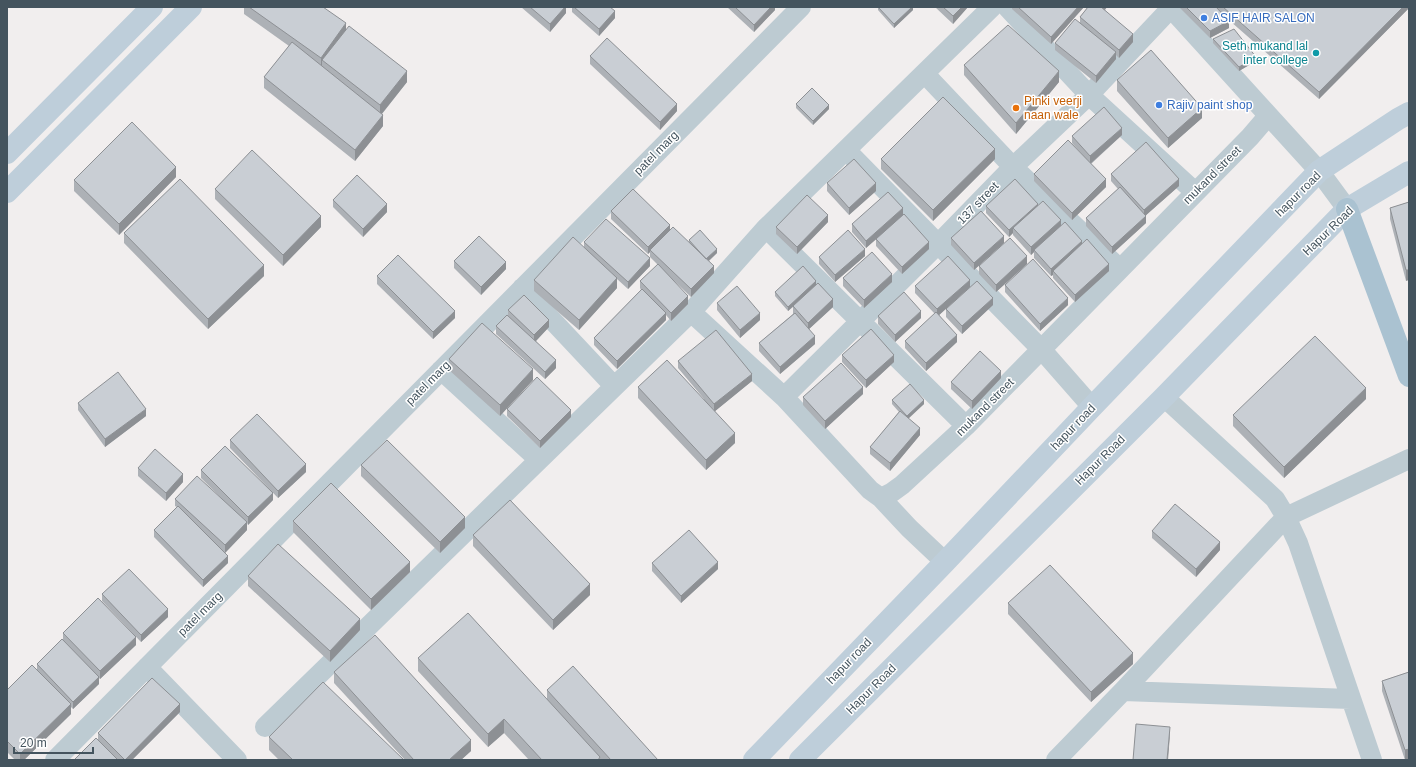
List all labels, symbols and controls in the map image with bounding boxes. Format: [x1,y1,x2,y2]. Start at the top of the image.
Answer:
place label: ASIF HAIR SALON [1212,11,1315,25]
marker: ASIF HAIR SALON [1199,13,1209,23]
place label: Seth mukand lal inter college [1222,39,1308,67]
marker: Seth mukand lal inter college [1311,48,1321,58]
place label: Pinki veerji naan wale [1024,94,1082,122]
place label: Rajiv paint shop [1167,98,1253,112]
marker: Rajiv paint shop [1154,100,1164,110]
marker: Pinki veerji naan wale [1011,103,1021,113]
street label: patel marg [631,128,681,178]
street label: mukand street [1180,143,1244,207]
street label: hapur road [1273,169,1323,219]
street label: 137 street [954,178,1002,227]
street label: Hapur Road [1300,203,1356,259]
street label: patel marg [403,358,453,408]
street label: mukand street [953,375,1017,439]
street label: hapur road [1048,401,1098,453]
street label: Hapur Road [1072,432,1128,488]
street label: patel marg [175,589,225,639]
street label: hapur road [824,635,874,687]
street label: Hapur Road [843,661,899,717]
scale bar [14,729,93,755]
text: 20 m [20,736,47,750]

